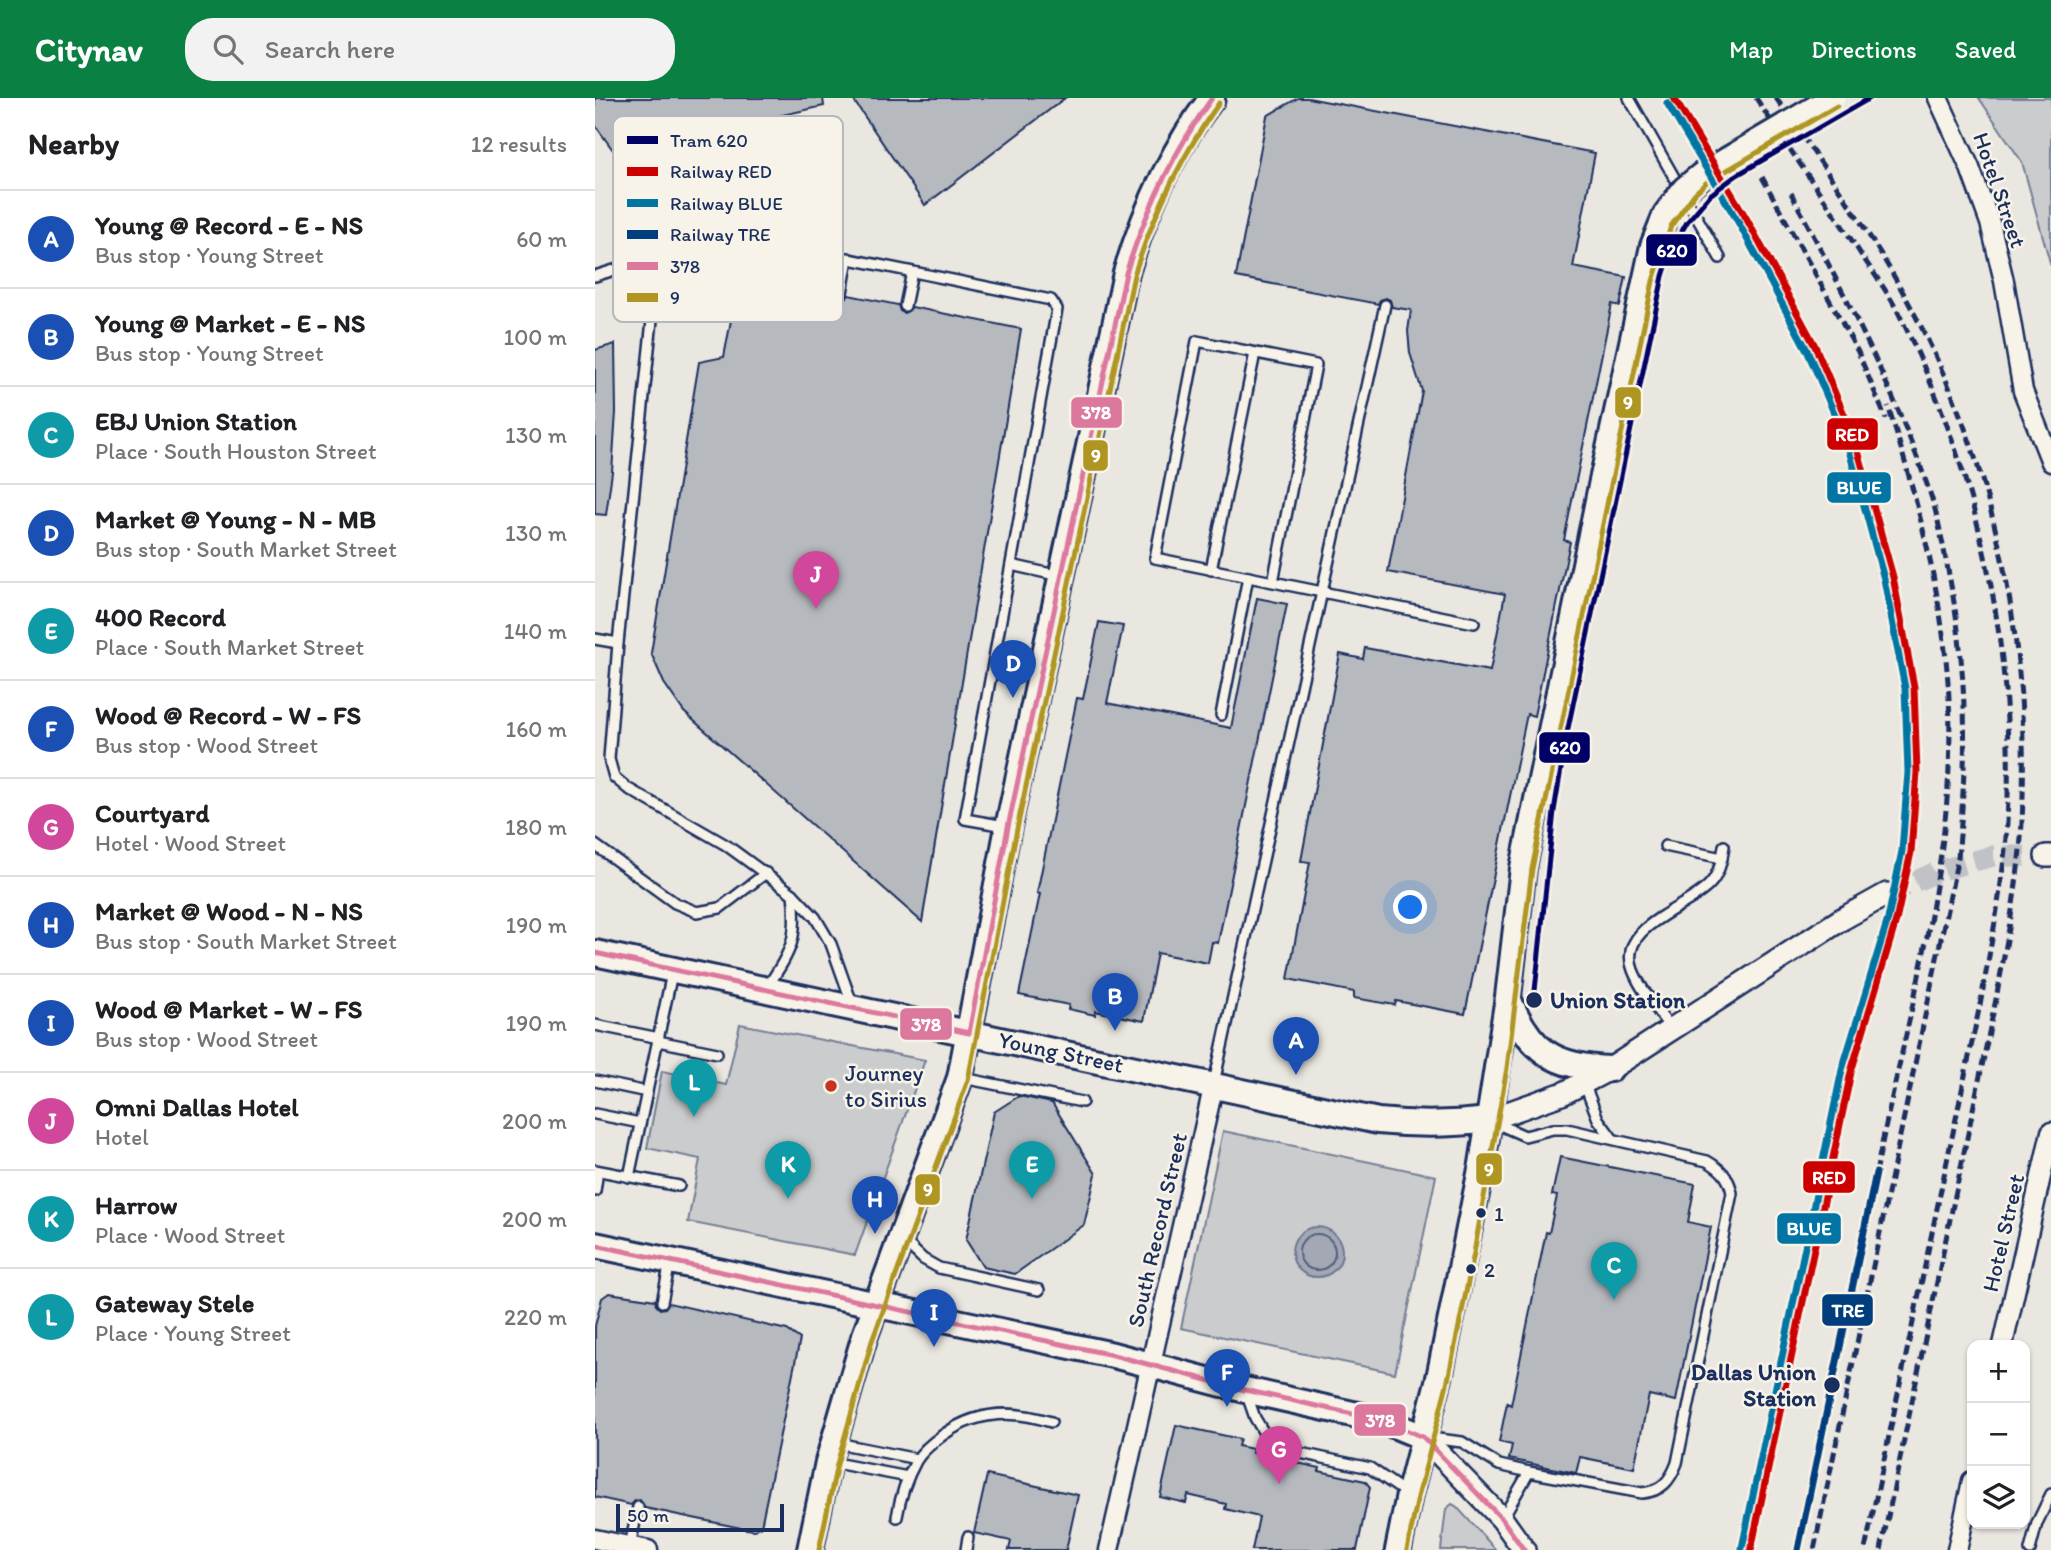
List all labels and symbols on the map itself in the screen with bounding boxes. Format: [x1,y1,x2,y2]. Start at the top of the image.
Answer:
legend [613,116,843,322]
text: Tram 620 [670,129,748,152]
street label: Hotel Street [1967,129,2033,252]
text: Railway RED [670,160,772,183]
text: Railway BLUE [670,192,783,215]
text: Railway TRE [670,223,771,246]
line badge: 620 [1645,233,1698,267]
text: 620 [1656,239,1688,262]
text: 378 [670,255,700,278]
text: 9 [670,286,680,309]
line badge: 9 [1614,386,1642,419]
text: 9 [1623,391,1633,414]
line badge: 378 [1070,396,1123,429]
text: 378 [1081,401,1112,424]
line badge: RED [1826,417,1879,451]
text: RED [1835,423,1869,446]
line badge: 9 [1082,439,1109,472]
text: 9 [1091,444,1101,467]
line badge: BLUE [1826,471,1892,504]
text: BLUE [1836,476,1882,499]
pin: J [793,551,839,609]
pin: D [990,640,1036,698]
line badge: 620 [1538,731,1591,764]
text: 620 [1549,736,1581,759]
your location [1393,890,1427,924]
pin: B [1092,973,1138,1031]
place label: Union Station [1550,986,1686,1014]
marker: Union Station [1524,990,1544,1010]
line badge: 378 [899,1007,953,1041]
text: 378 [911,1013,942,1036]
pin: A [1273,1017,1319,1075]
street label: Young Street [996,1025,1126,1079]
pin: L [671,1059,717,1117]
place label: Journey to Sirius [845,1059,927,1113]
marker: Journey to Sirius [823,1078,839,1094]
street label: South Record Street [1121,1130,1193,1330]
pin: K [765,1141,811,1199]
pin: E [1009,1141,1055,1199]
line badge: 9 [1475,1152,1503,1186]
text: 9 [1484,1158,1494,1181]
line badge: RED [1802,1160,1856,1194]
text: RED [1812,1166,1846,1189]
street label: Hotel Street [1976,1171,2030,1295]
line badge: 9 [914,1173,941,1206]
pin: H [852,1176,898,1234]
text: 9 [923,1178,933,1201]
place label: 1 [1494,1201,1504,1226]
marker: 1 [1474,1206,1488,1220]
line badge: BLUE [1776,1212,1842,1245]
text: BLUE [1786,1217,1832,1240]
pin: C [1591,1242,1637,1300]
place label: 2 [1484,1257,1495,1282]
marker: 2 [1464,1262,1478,1276]
pin: I [911,1289,957,1347]
line badge: TRE [1821,1293,1874,1327]
text: TRE [1831,1299,1865,1322]
pin: F [1204,1349,1250,1407]
place label: Dallas Union Station [1691,1358,1817,1412]
marker: Dallas Union Station [1822,1375,1842,1395]
line badge: 378 [1353,1403,1407,1437]
text: 378 [1365,1409,1396,1432]
pin: G [1256,1426,1302,1484]
scale bar [616,1501,784,1533]

